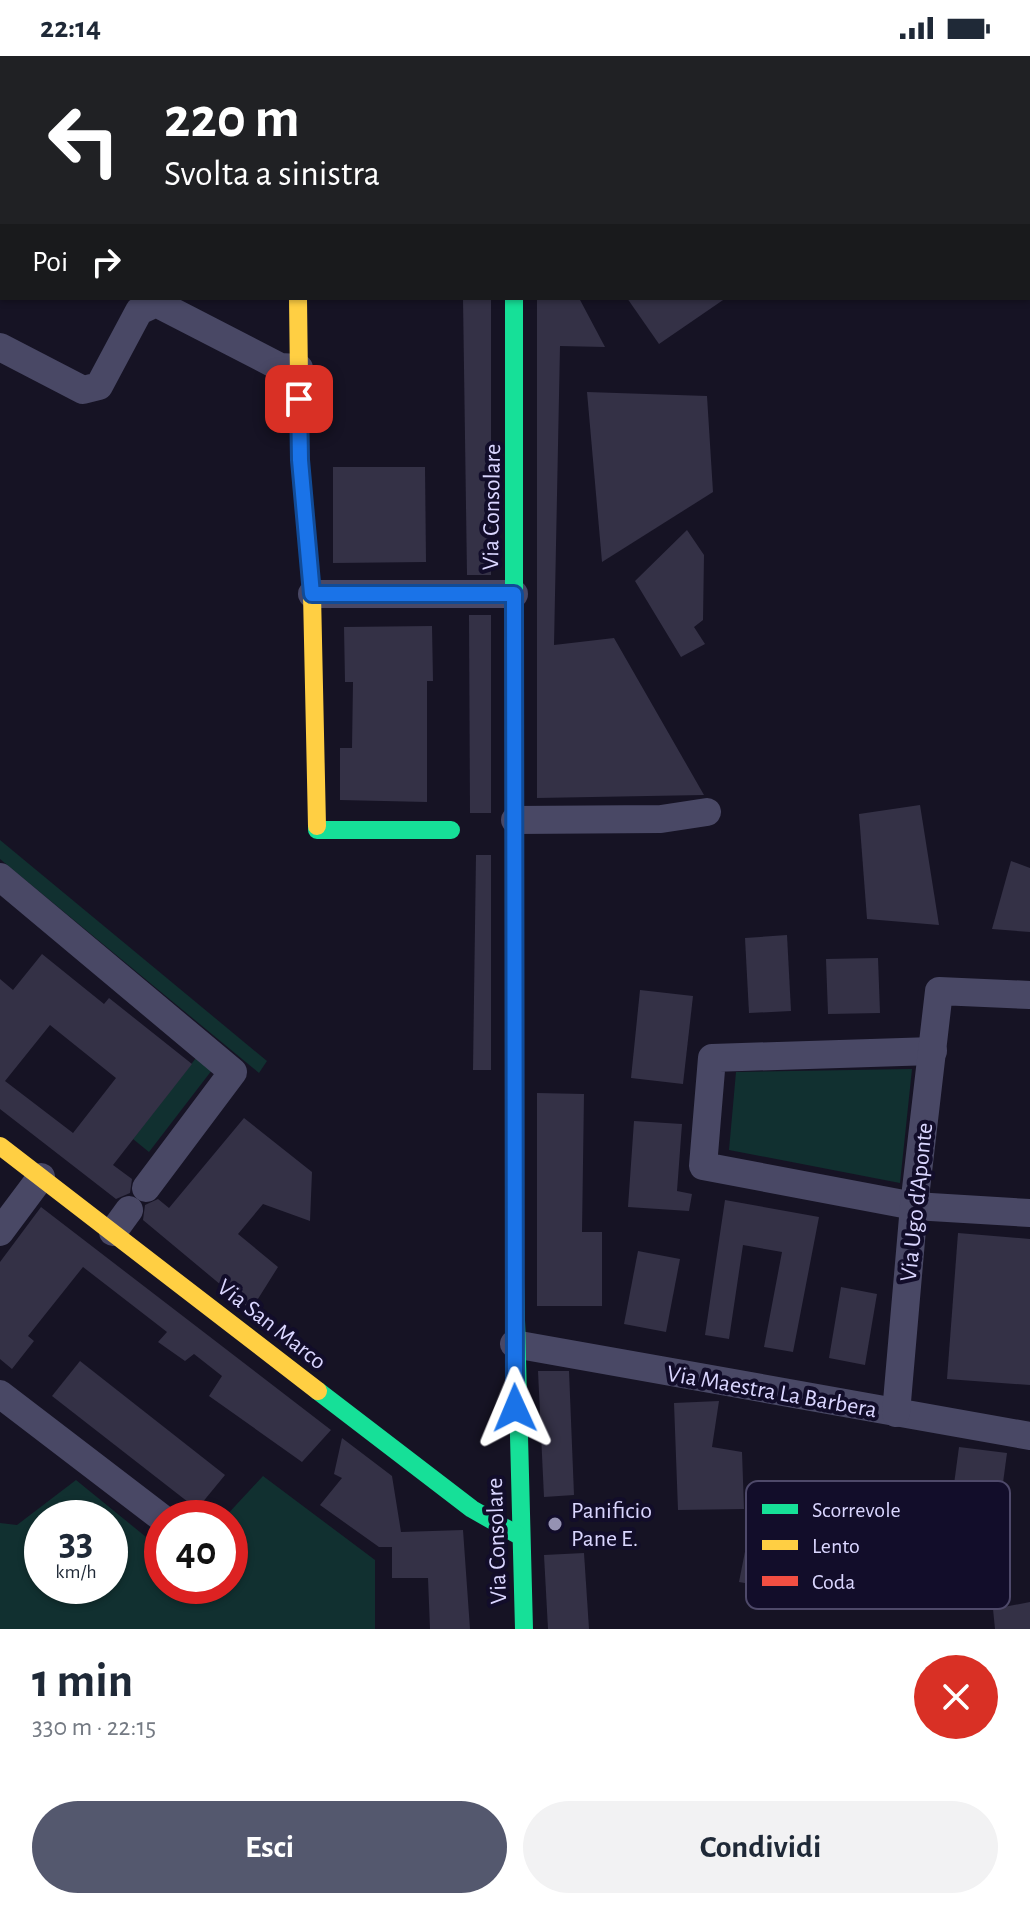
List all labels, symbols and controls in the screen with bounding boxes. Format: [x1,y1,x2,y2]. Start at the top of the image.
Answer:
text: 22:14 [40,13,101,43]
icon: left [32,88,136,192]
text: 220 m [164,91,300,147]
text: Svolta a sinistra [164,156,380,192]
icon: right [84,240,128,284]
text: Poi [32,247,68,277]
pin [265,365,333,433]
icon: arrive [277,377,321,421]
street label: Via Consolare [479,444,505,570]
street label: Via Ugo d'Aponte [897,1121,937,1283]
street label: Via San Marco [212,1275,330,1374]
street label: Via Maestra La Barbera [665,1362,879,1422]
position arrow [473,1366,557,1450]
street label: Via Consolare [483,1477,511,1605]
legend [746,1481,1010,1609]
place label: Panificio Pane E. [571,1499,652,1551]
text: Scorrevole [812,1499,901,1521]
speed limit sign: 40 [144,1500,248,1604]
marker: Panificio Pane E. [546,1515,564,1533]
text: 33 [59,1522,93,1562]
text: Lento [812,1535,860,1557]
text: km/h [55,1562,97,1582]
text: Coda [812,1571,855,1593]
button: close [914,1655,998,1739]
text: 1 min [32,1658,133,1706]
text: 330 m · 22:15 [32,1714,156,1740]
button: Esci [32,1801,507,1893]
button: Condividi [523,1801,998,1893]

